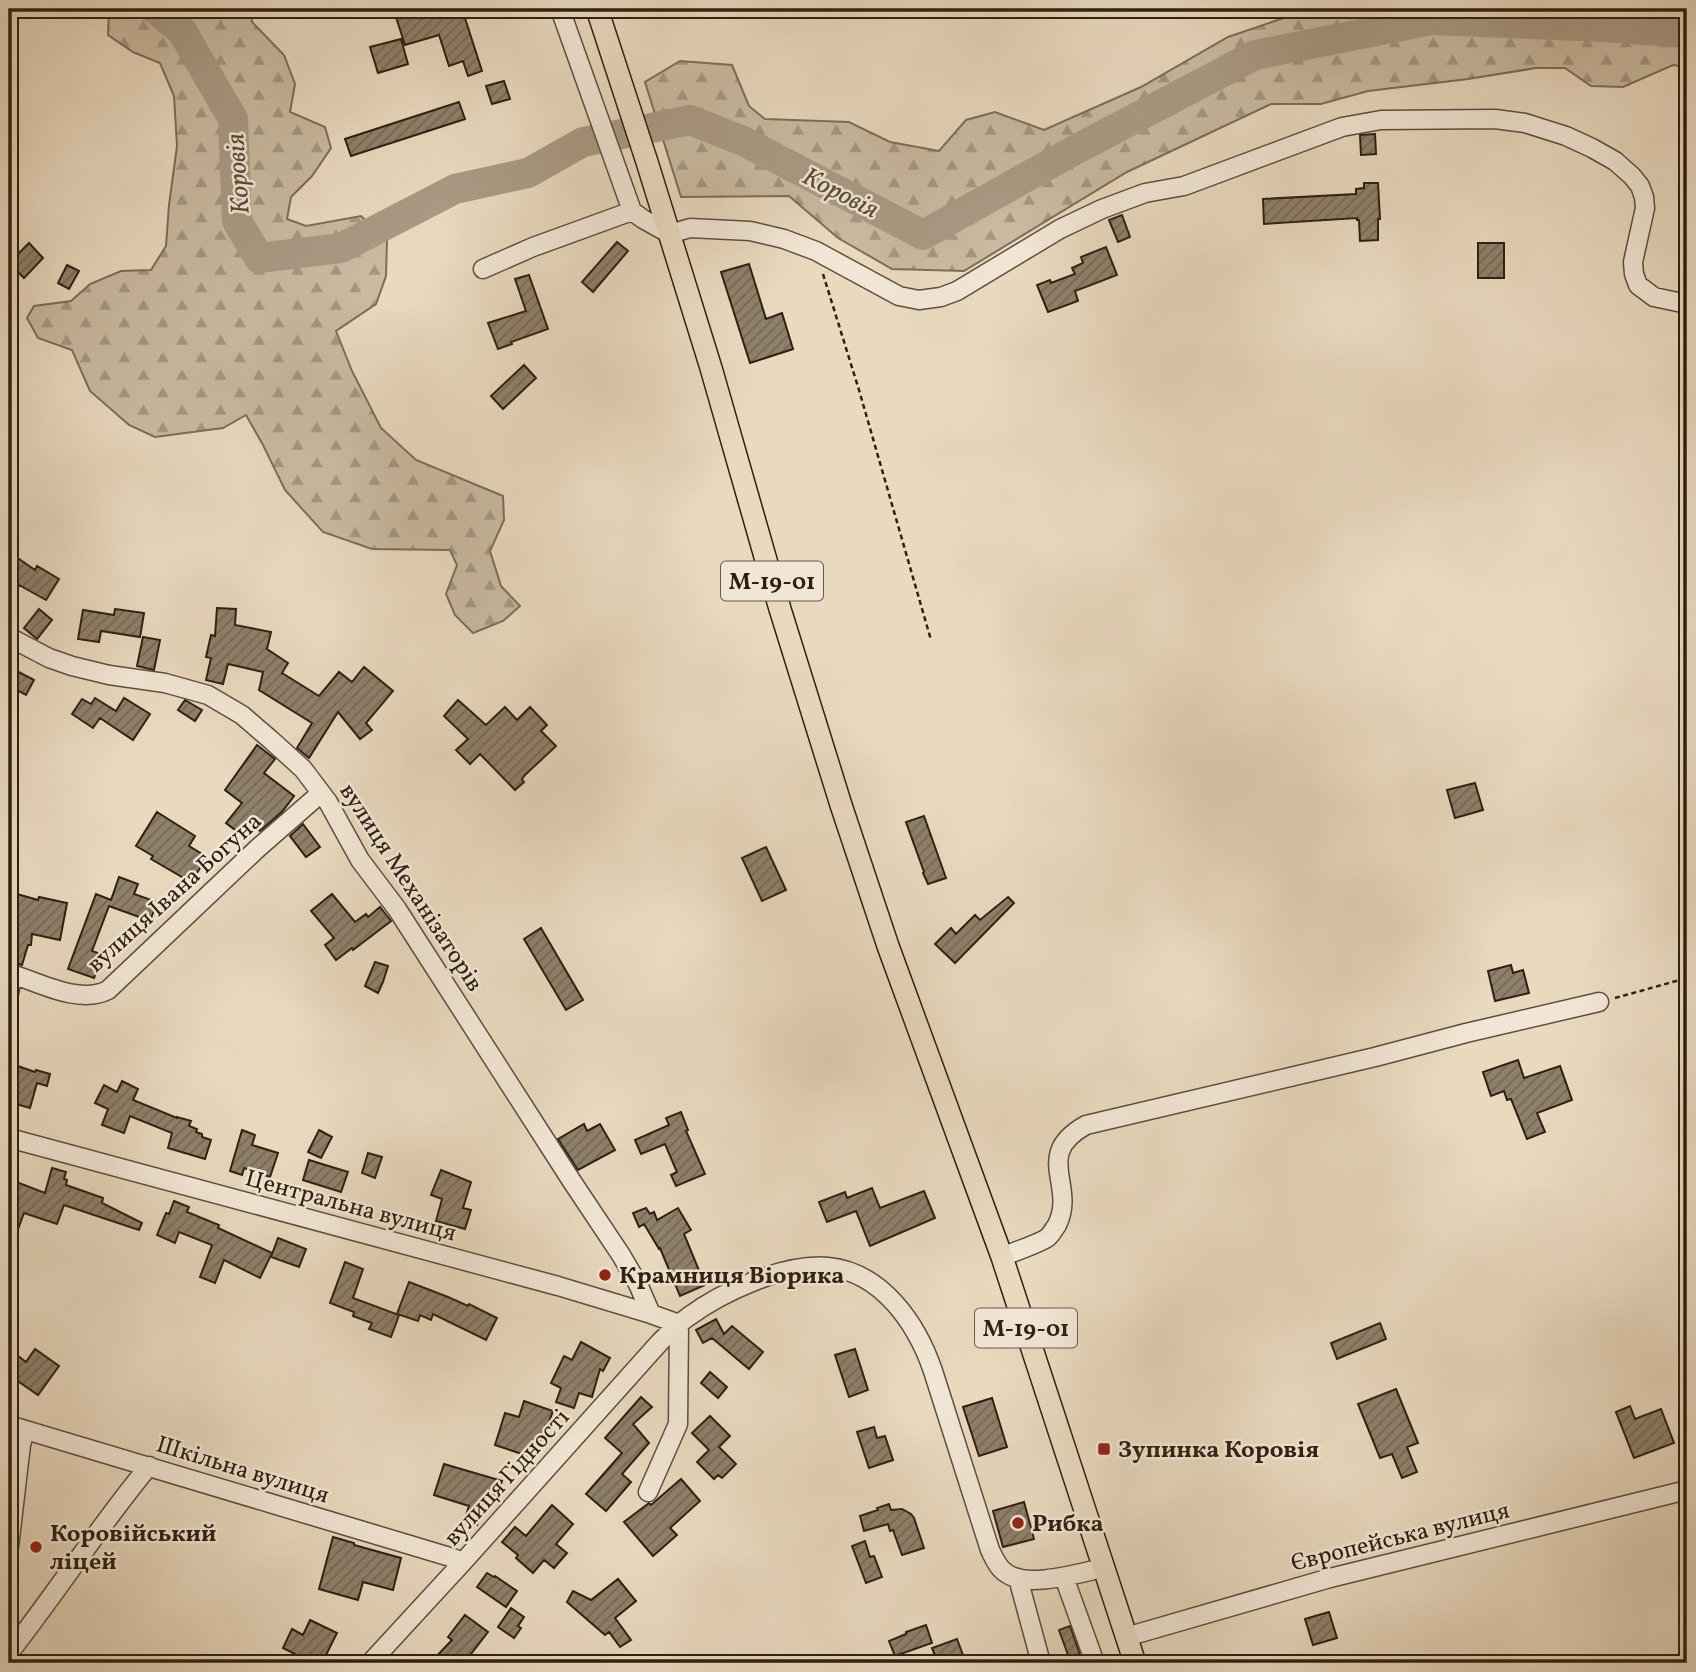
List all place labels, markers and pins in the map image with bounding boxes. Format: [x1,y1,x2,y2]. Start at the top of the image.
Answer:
place label: Крамниця Віорика [619,1260,844,1294]
marker: Крамниця Віорика [597,1267,613,1283]
place label: Зупинка Коровія [1118,1434,1319,1468]
marker: Зупинка Коровія [1096,1441,1112,1457]
place label: Рибка [1032,1508,1104,1542]
marker: Рибка [1010,1515,1026,1531]
place label: Коровійський ліцей [50,1518,216,1580]
marker: Коровійський ліцей [28,1539,44,1555]

